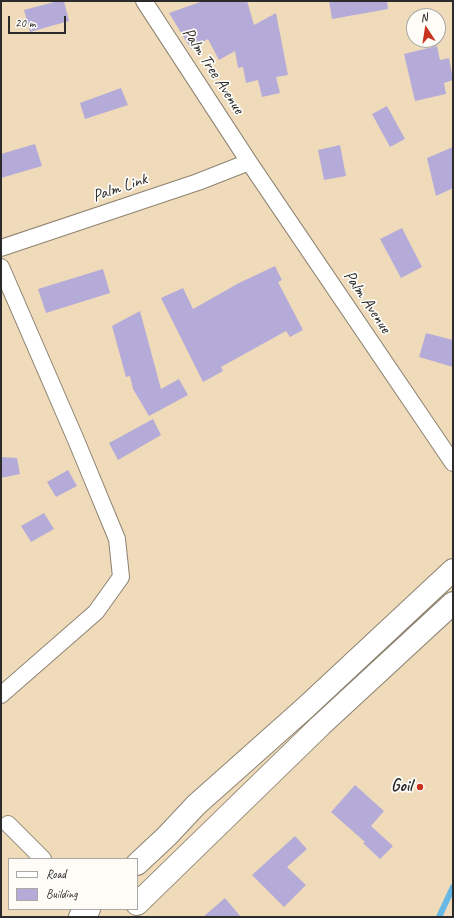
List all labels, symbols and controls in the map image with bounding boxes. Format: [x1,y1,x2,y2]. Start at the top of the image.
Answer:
scale bar [10,8,68,34]
north arrow [406,8,446,48]
text: N [419,10,429,25]
text: 20 m [15,15,35,31]
street label: Palm Tree Avenue [178,24,248,118]
street label: Palm Link [90,169,150,207]
street label: Palm Avenue [339,267,395,337]
place label: Goil [391,777,412,797]
marker: Goil [415,782,425,792]
legend [8,858,138,910]
text: Road [46,866,66,882]
text: Building [46,886,78,902]

